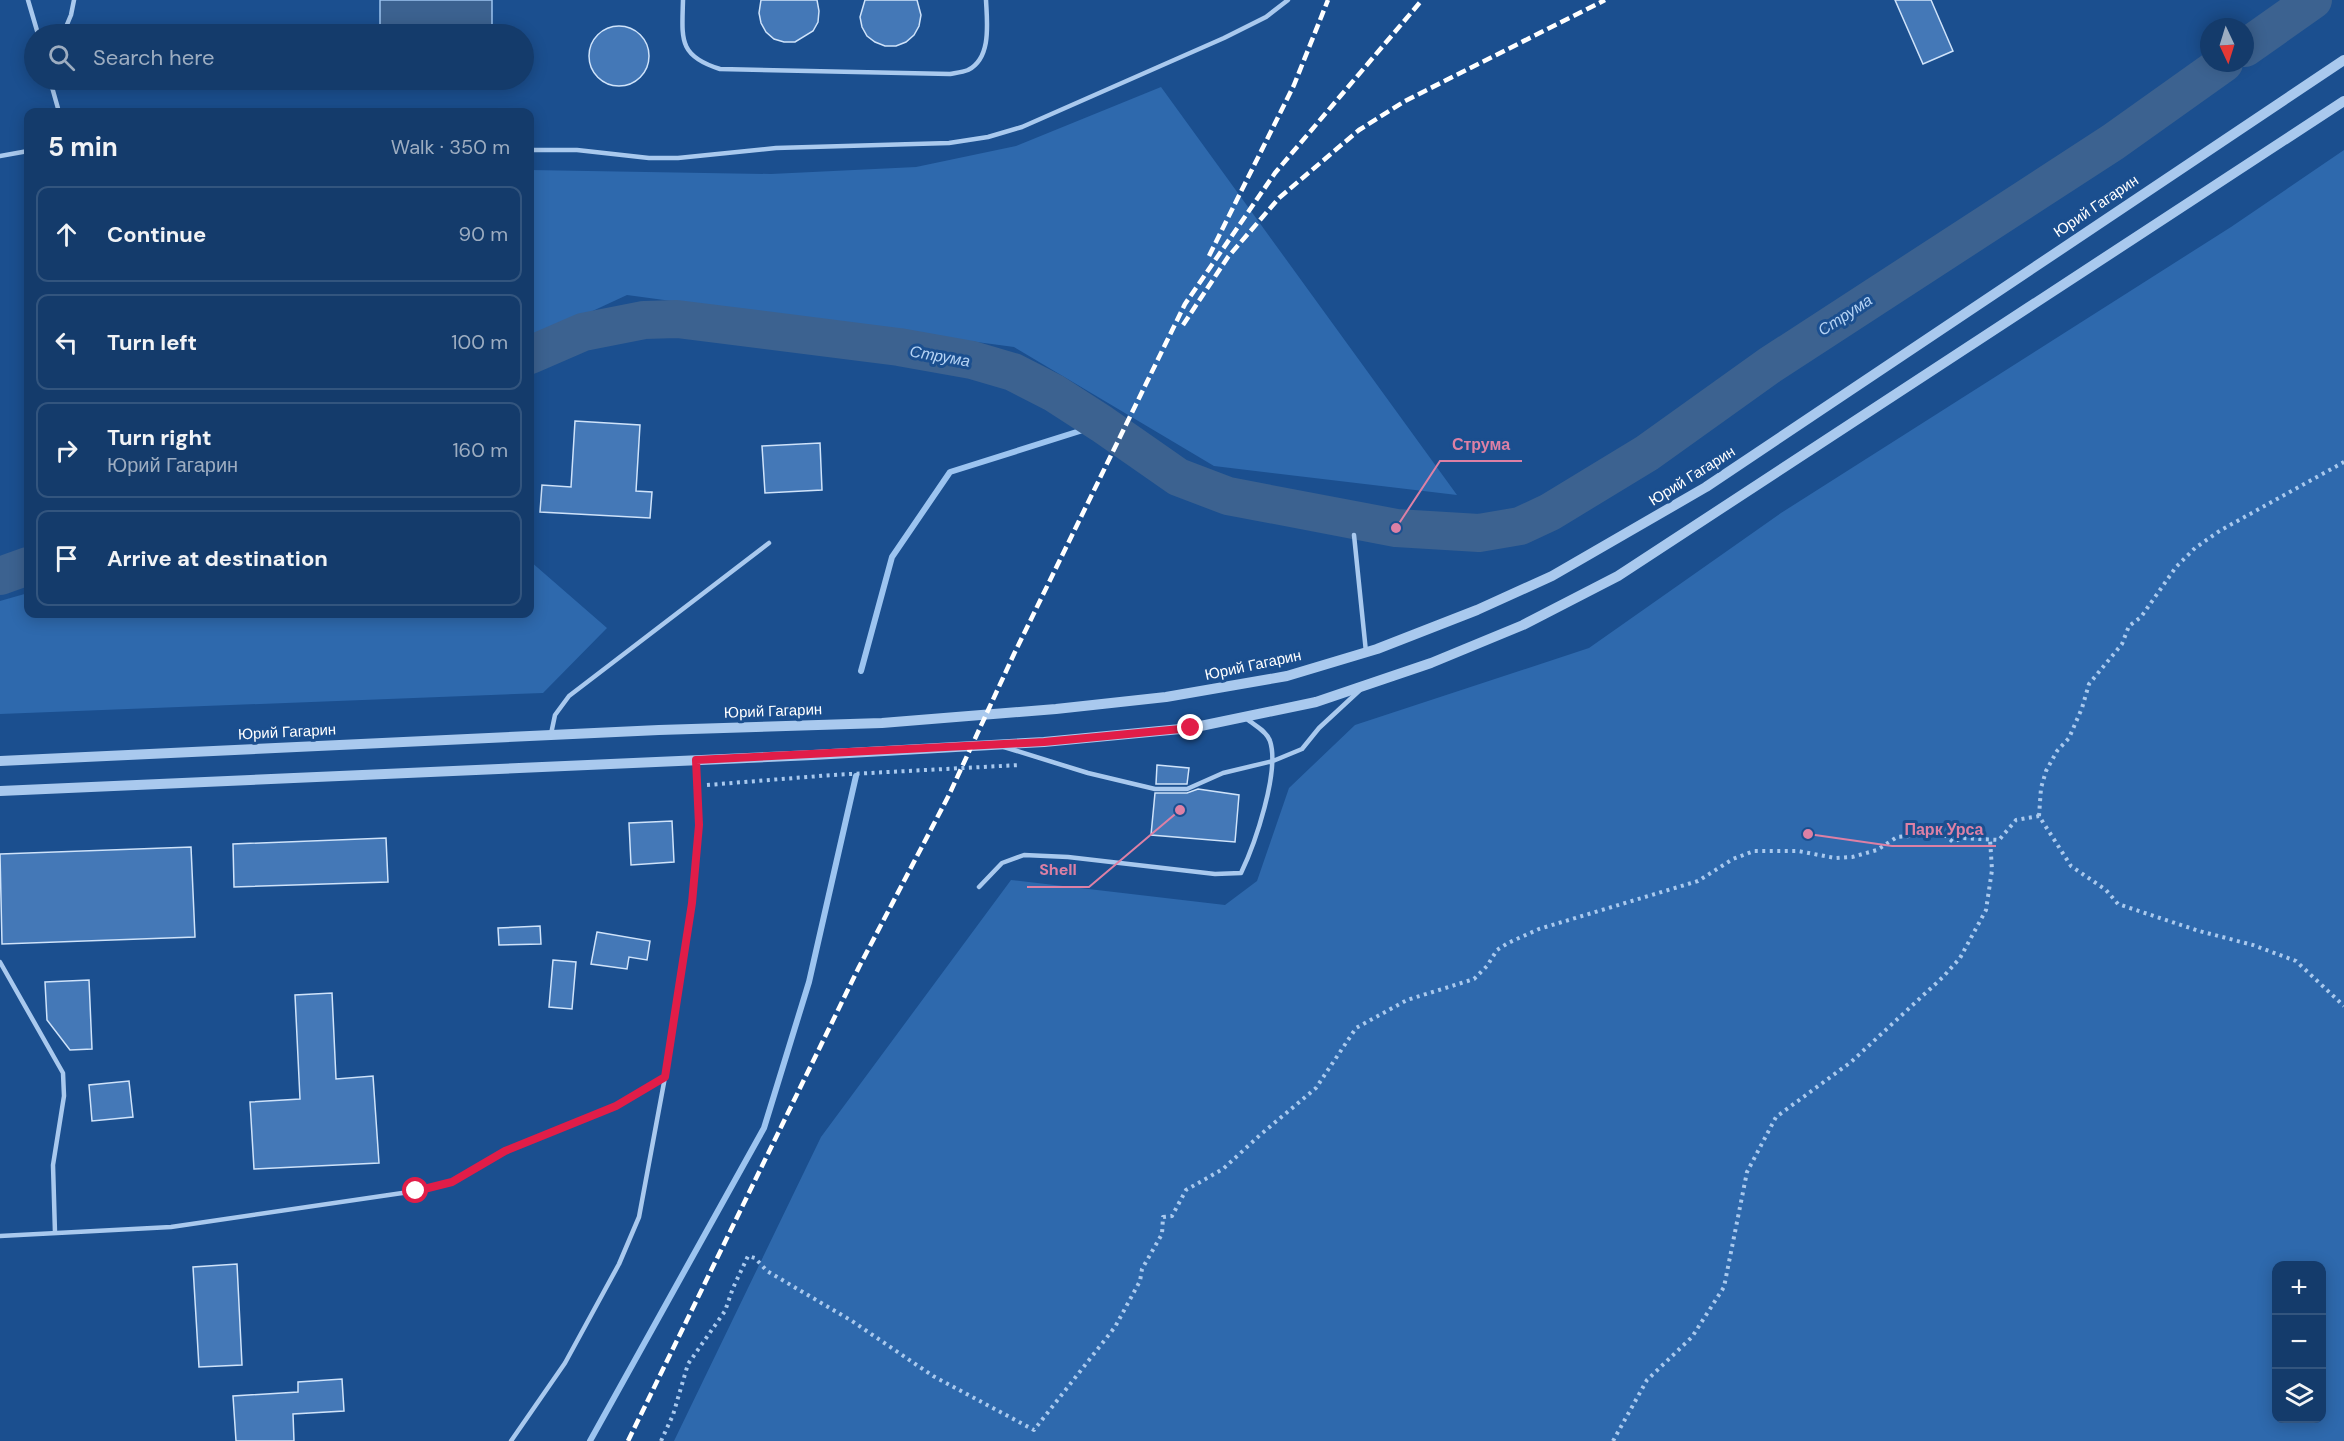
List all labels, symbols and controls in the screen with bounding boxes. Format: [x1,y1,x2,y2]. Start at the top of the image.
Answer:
north arrow [2200,18,2254,72]
search box [24,24,534,90]
icon: search [45,41,78,74]
text: Search here [93,43,214,72]
text: 5 min [48,130,118,164]
text: Walk · 350 m [391,134,510,160]
street label: Юрий Гагарин [2050,170,2142,242]
icon: ahead [50,218,83,251]
text: Continue [107,220,206,249]
text: 90 m [459,221,508,247]
water label: Струма [1814,290,1876,340]
icon: left [50,326,83,359]
text: Turn left [107,328,197,357]
text: 100 m [451,329,508,355]
water label: Струма [908,340,972,372]
text: Turn right [107,423,212,452]
callout: Струма [1440,427,1522,461]
icon: right [50,434,83,467]
text: Струма [1452,434,1510,455]
text: 160 m [452,437,508,463]
street label: Юрий Гагарин [1645,441,1739,511]
text: Юрий Гагарин [107,452,238,478]
icon: arrive [50,542,83,575]
text: Arrive at destination [107,544,328,573]
street label: Юрий Гагарин [1203,645,1303,685]
street label: Юрий Гагарин [724,699,822,723]
route end [1177,714,1203,740]
street label: Юрий Гагарин [237,719,337,745]
callout: Парк Урса [1892,812,1996,846]
text: Парк Урса [1904,819,1984,840]
callout: Shell [1027,853,1089,887]
text: Shell [1039,859,1077,880]
route start [402,1177,428,1203]
map controls [2272,1261,2326,1423]
button: + [2272,1261,2326,1315]
button: − [2272,1315,2326,1369]
button: layers [2272,1369,2326,1423]

